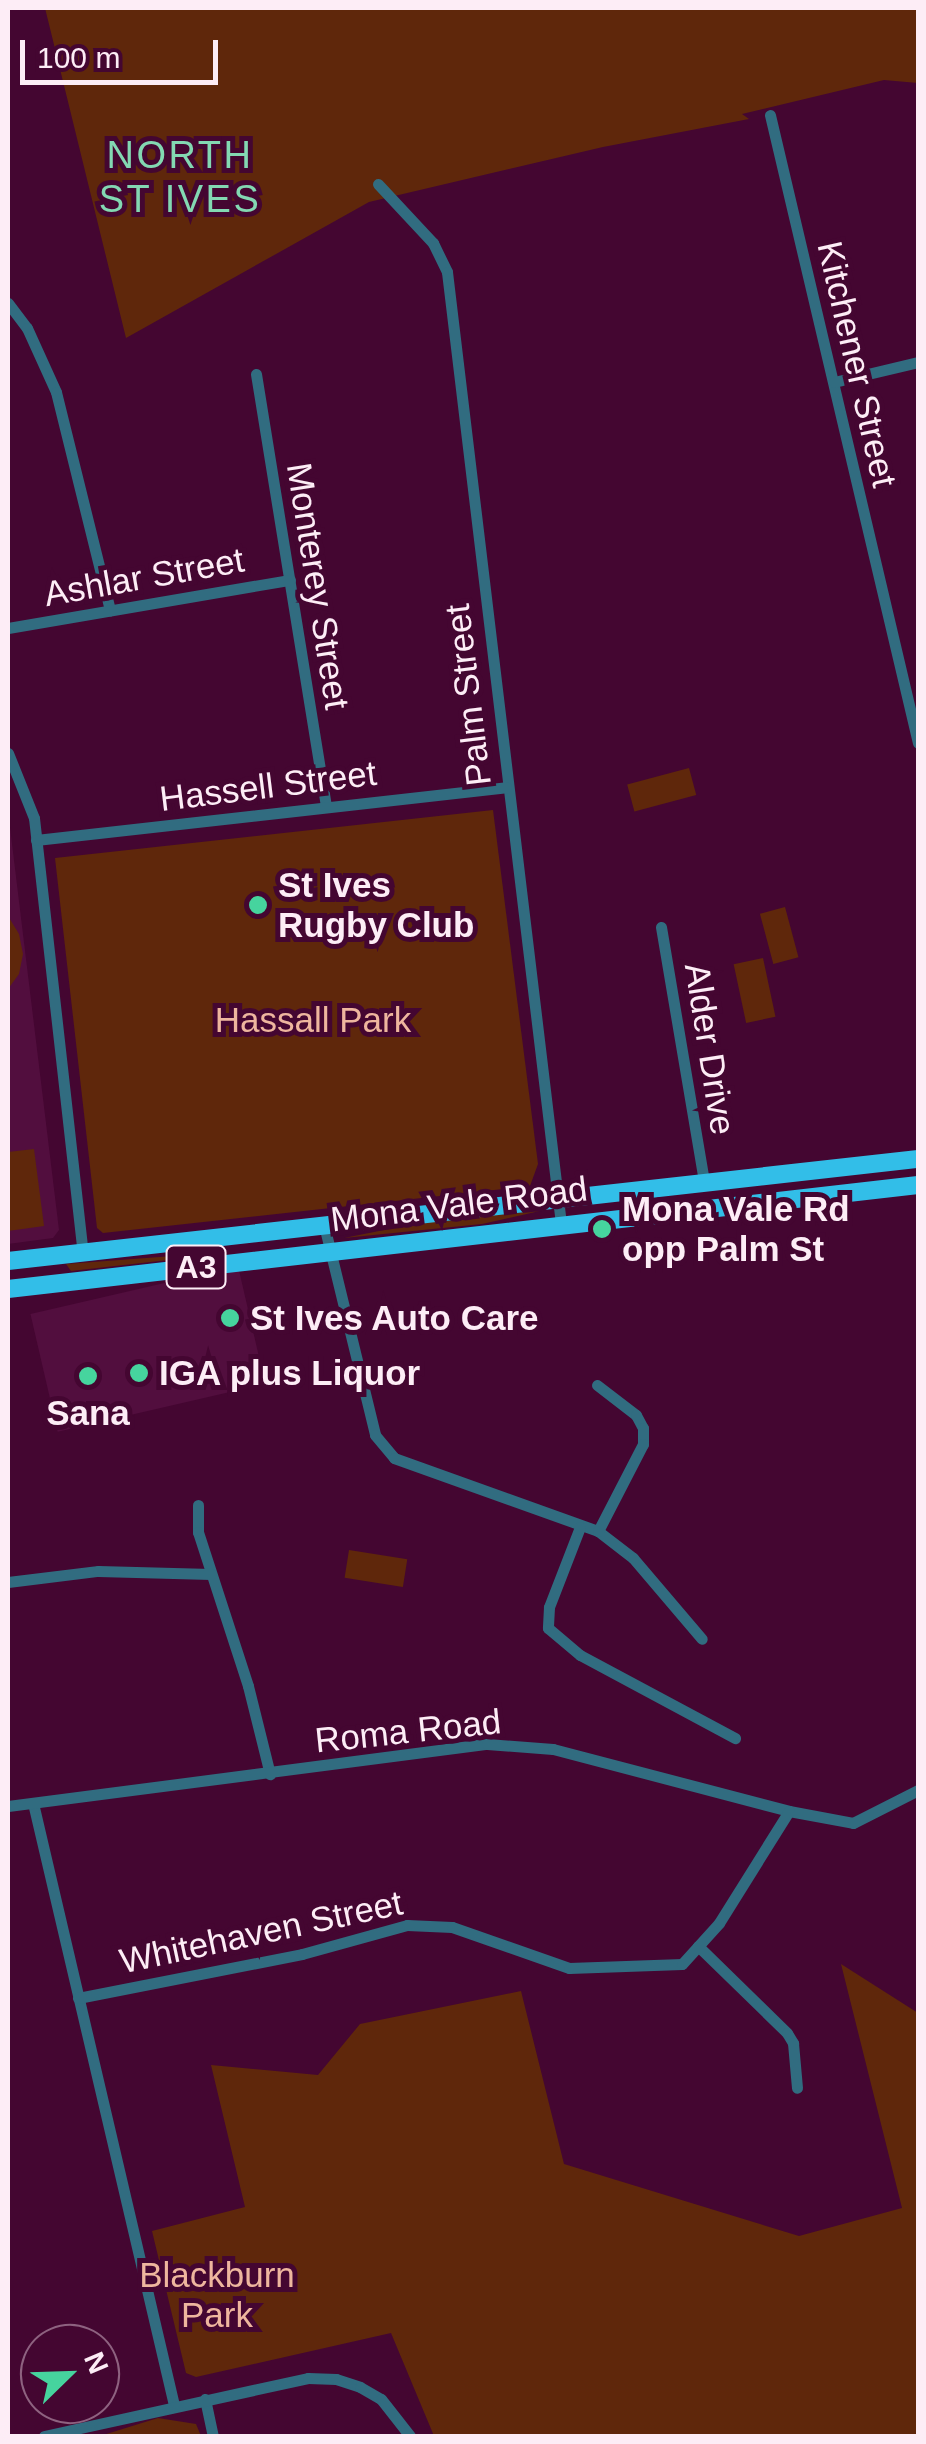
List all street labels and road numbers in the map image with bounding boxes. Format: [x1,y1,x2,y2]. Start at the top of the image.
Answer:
street label: Kitchener Street [808,237,906,491]
street label: Monterey Street [278,460,358,712]
street label: Ashlar Street [41,539,247,615]
street label: Palm Street [436,602,500,788]
street label: Hassell Street [157,752,379,820]
street label: Alder Drive [676,960,744,1138]
street label: Mona Vale Road [328,1167,590,1241]
road number: A3 [164,1240,228,1294]
street label: Roma Road [313,1700,503,1762]
street label: Whitehaven Street [116,1882,406,1982]

